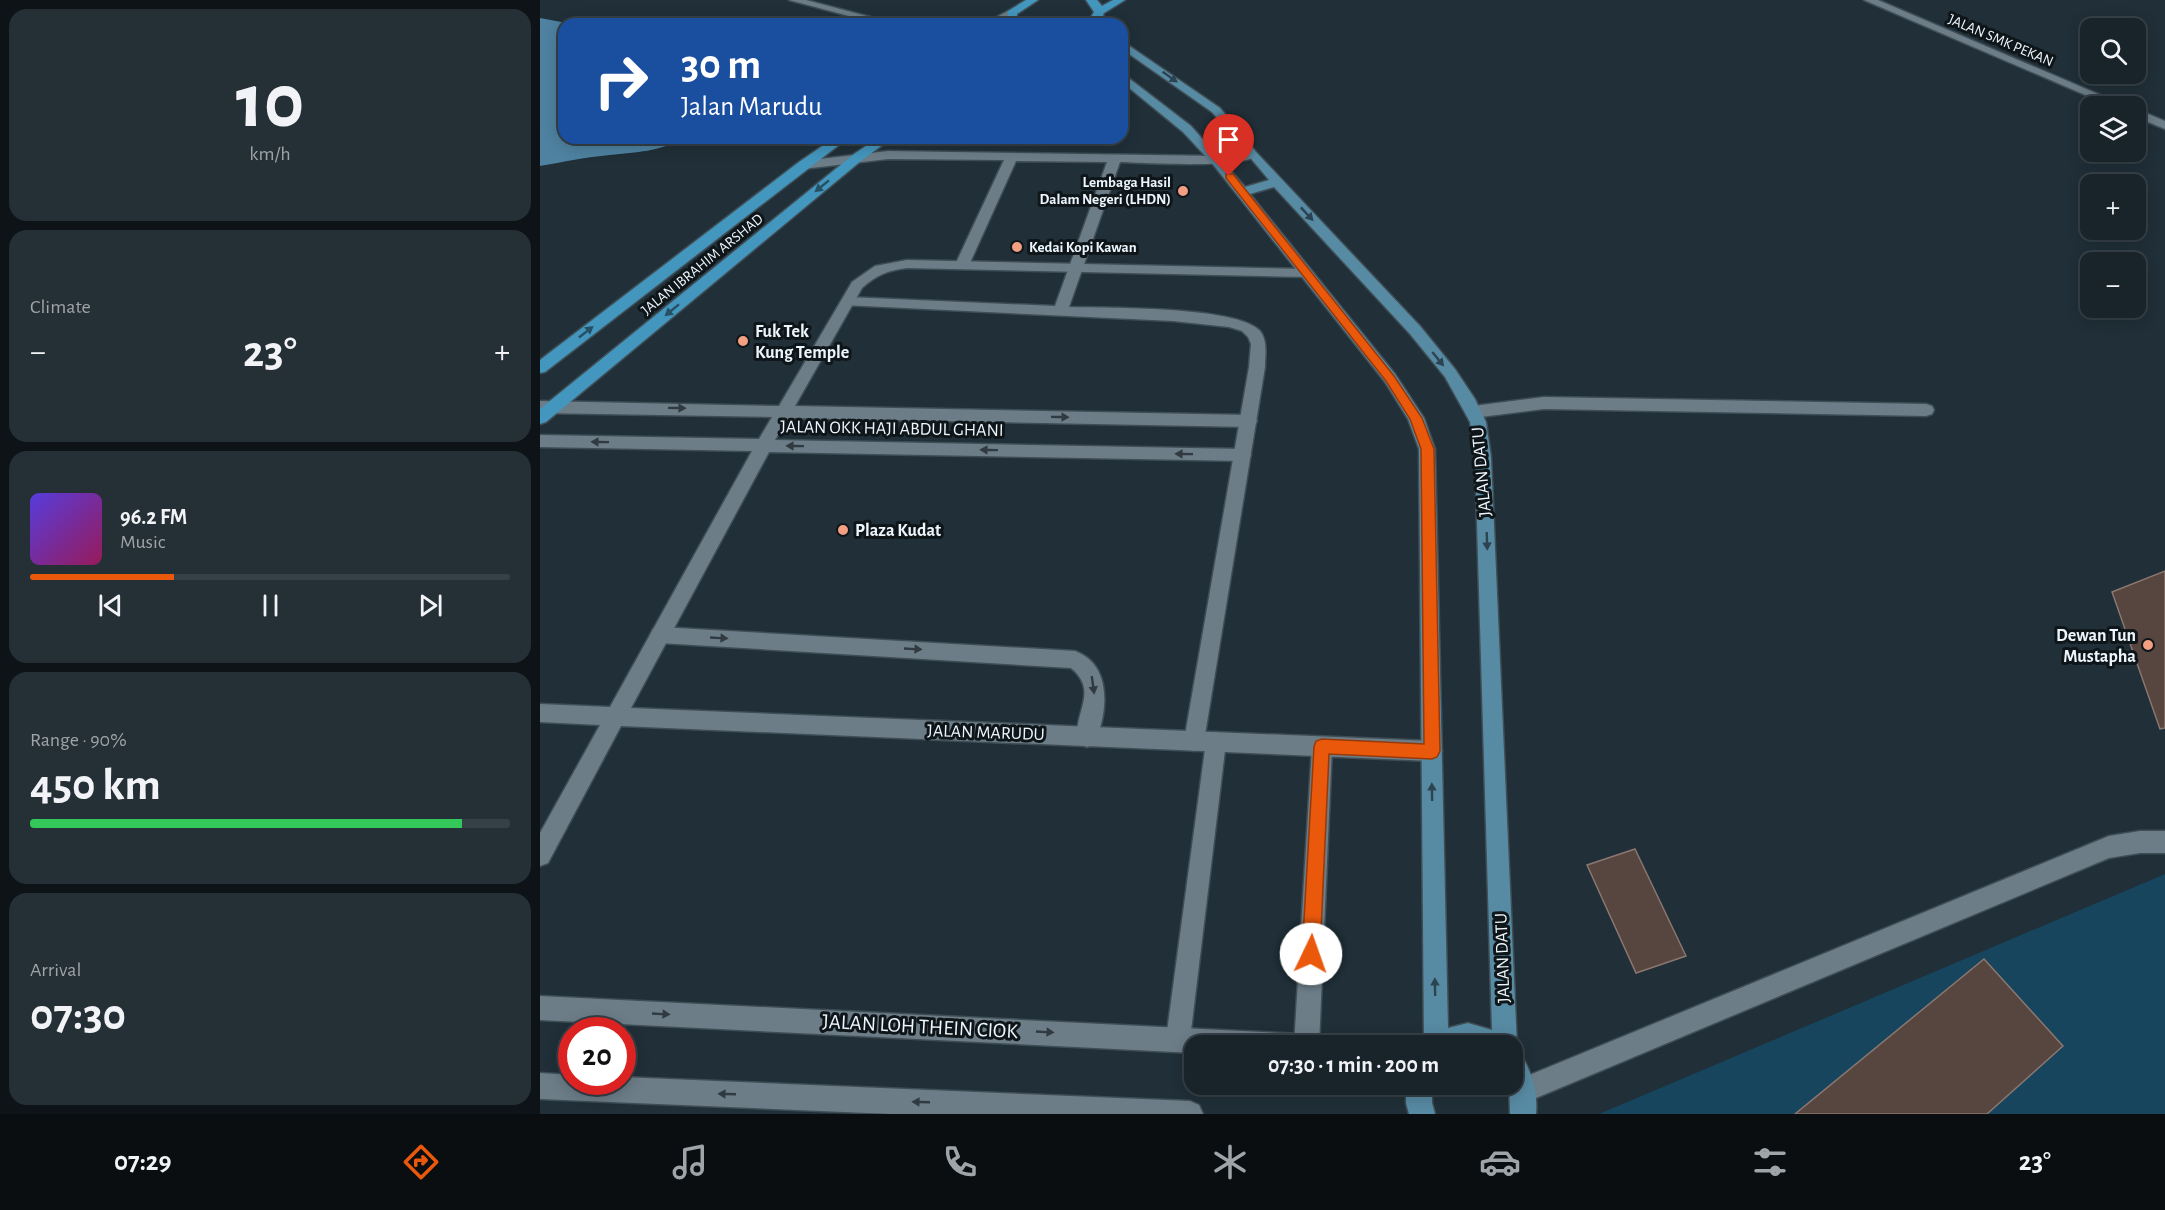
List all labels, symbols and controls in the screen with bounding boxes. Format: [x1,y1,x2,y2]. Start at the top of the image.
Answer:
street label: JALAN SMK PEKAN [1946,12,2056,69]
map controls [2080,18,2146,318]
button: search [2080,18,2146,84]
icon: right [582,42,660,120]
text: 30 m [681,44,761,86]
text: 10 [236,64,304,142]
one-way arrow [1162,71,1178,83]
text: Jalan Marudu [681,93,822,120]
button: layers [2080,96,2146,162]
pin [1203,114,1254,176]
icon: arrive [1212,123,1245,156]
text: km/h [249,144,291,164]
button: + [2080,174,2146,240]
place label: Lembaga Hasil Dalam Negeri (LHDN) [1040,175,1171,207]
one-way arrow [815,179,830,192]
marker: Lembaga Hasil Dalam Negeri (LHDN) [1176,184,1190,198]
one-way arrow [1300,207,1314,222]
street label: JALAN IBRAHIM ARSHAD [639,211,766,318]
marker: Kedai Kopi Kawan [1010,240,1024,254]
place label: Kedai Kopi Kawan [1029,240,1137,255]
button: − [2080,252,2146,318]
text: Climate [30,297,91,317]
one-way arrow [664,303,680,316]
place label: Fuk Tek Kung Temple [755,323,849,362]
one-way arrow [579,327,594,339]
text: 23° [243,330,297,375]
marker: Fuk Tek Kung Temple [736,334,750,348]
text: − [30,336,46,369]
text: + [494,336,510,369]
one-way arrow [1432,351,1445,367]
one-way arrow [667,404,686,413]
one-way arrow [1051,412,1070,422]
street label: JALAN OKK HAJI ABDUL GHANI [780,418,1004,440]
street label: JALAN DATU [1469,426,1495,518]
one-way arrow [590,437,609,447]
one-way arrow [785,441,804,451]
one-way arrow [980,445,999,455]
one-way arrow [1175,449,1194,459]
text: 96.2 FM [120,506,187,528]
place label: Plaza Kudat [855,522,941,540]
marker: Plaza Kudat [836,523,850,537]
text: Music [120,532,166,552]
one-way arrow [1482,532,1491,551]
icon: previous [94,589,127,622]
icon: pause [254,589,287,622]
icon: next [414,589,447,622]
place label: Dewan Tun Mustapha [2056,627,2136,666]
one-way arrow [709,634,728,643]
marker: Dewan Tun Mustapha [2141,638,2155,652]
one-way arrow [904,645,923,654]
one-way arrow [1088,676,1097,695]
street label: JALAN MARUDU [927,722,1045,744]
text: Range · 90% [30,730,127,750]
text: 450 km [30,763,161,808]
one-way arrow [1427,783,1437,802]
street label: JALAN DATU [1492,913,1514,1003]
position arrow [1279,922,1343,986]
text: Arrival [30,960,81,980]
one-way arrow [1430,978,1440,997]
text: 07:30 [30,993,126,1038]
one-way arrow [652,1009,671,1018]
street label: JALAN LOH THEIN CIOK [822,1011,1019,1042]
speed limit sign: 20 [558,1017,636,1095]
one-way arrow [1035,1028,1054,1037]
text: 07:30 · 1 min · 200 m [1268,1054,1439,1076]
one-way arrow [717,1089,736,1098]
one-way arrow [912,1098,931,1107]
icon: directions [400,1141,442,1183]
icon: music [669,1141,711,1183]
icon: phone [939,1141,981,1183]
icon: climate [1209,1141,1251,1183]
icon: car [1479,1141,1521,1183]
icon: filters [1749,1141,1791,1183]
text: 07:29 [114,1148,172,1175]
text: 23° [2019,1148,2051,1175]

